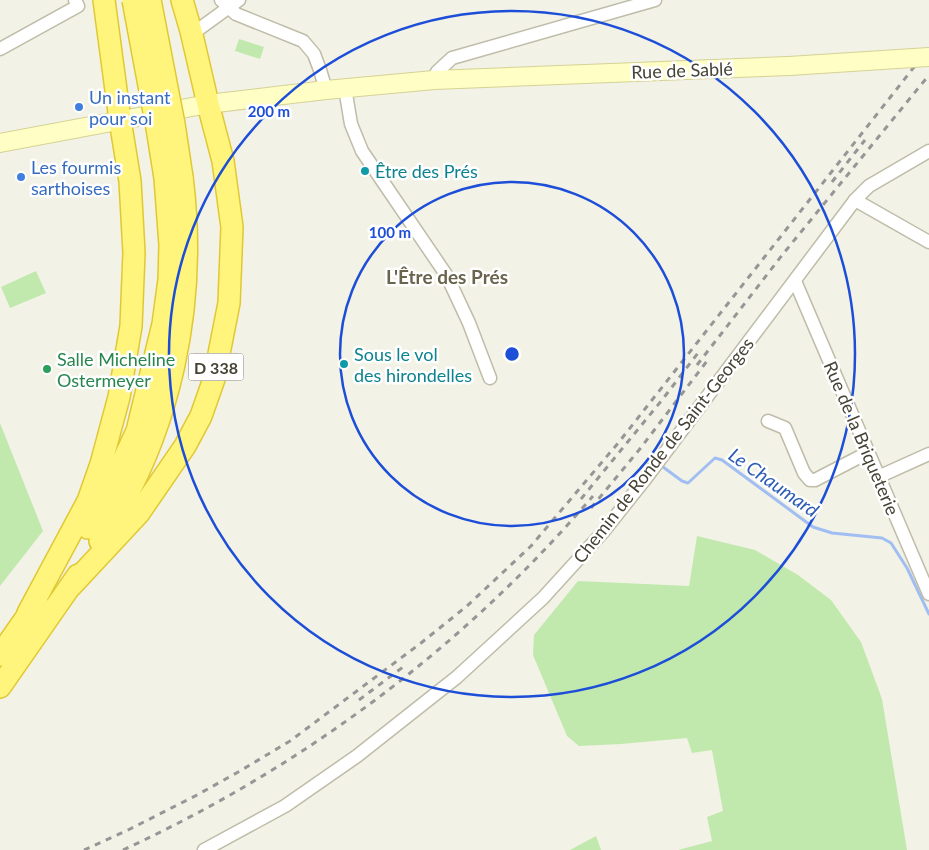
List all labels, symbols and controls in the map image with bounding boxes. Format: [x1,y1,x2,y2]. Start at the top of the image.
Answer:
street label: Rue de Sablé [631,57,733,83]
place label: Un instant pour soi [89,86,171,129]
marker: Un instant pour soi [73,101,85,113]
text: 200 m [248,102,290,120]
place label: Les fourmis sarthoises [31,156,121,199]
place label: Être des Prés [375,160,478,182]
marker: Être des Prés [359,165,371,177]
marker: Les fourmis sarthoises [15,171,27,183]
text: 100 m [369,223,411,241]
district label: L'Être des Prés [386,265,508,288]
street label: Chemin de Ronde de Saint-Georges [568,333,758,567]
place label: Sous le vol des hirondelles [354,343,472,386]
centre of rings [503,345,521,363]
place label: Salle Micheline Ostermeyer [57,348,175,391]
road number: D 338 [188,354,244,381]
marker: Sous le vol des hirondelles [338,358,350,370]
street label: Rue de la Briqueterie [820,358,904,518]
marker: Salle Micheline Ostermeyer [41,363,53,375]
water label: Le Chaumard [725,443,823,521]

